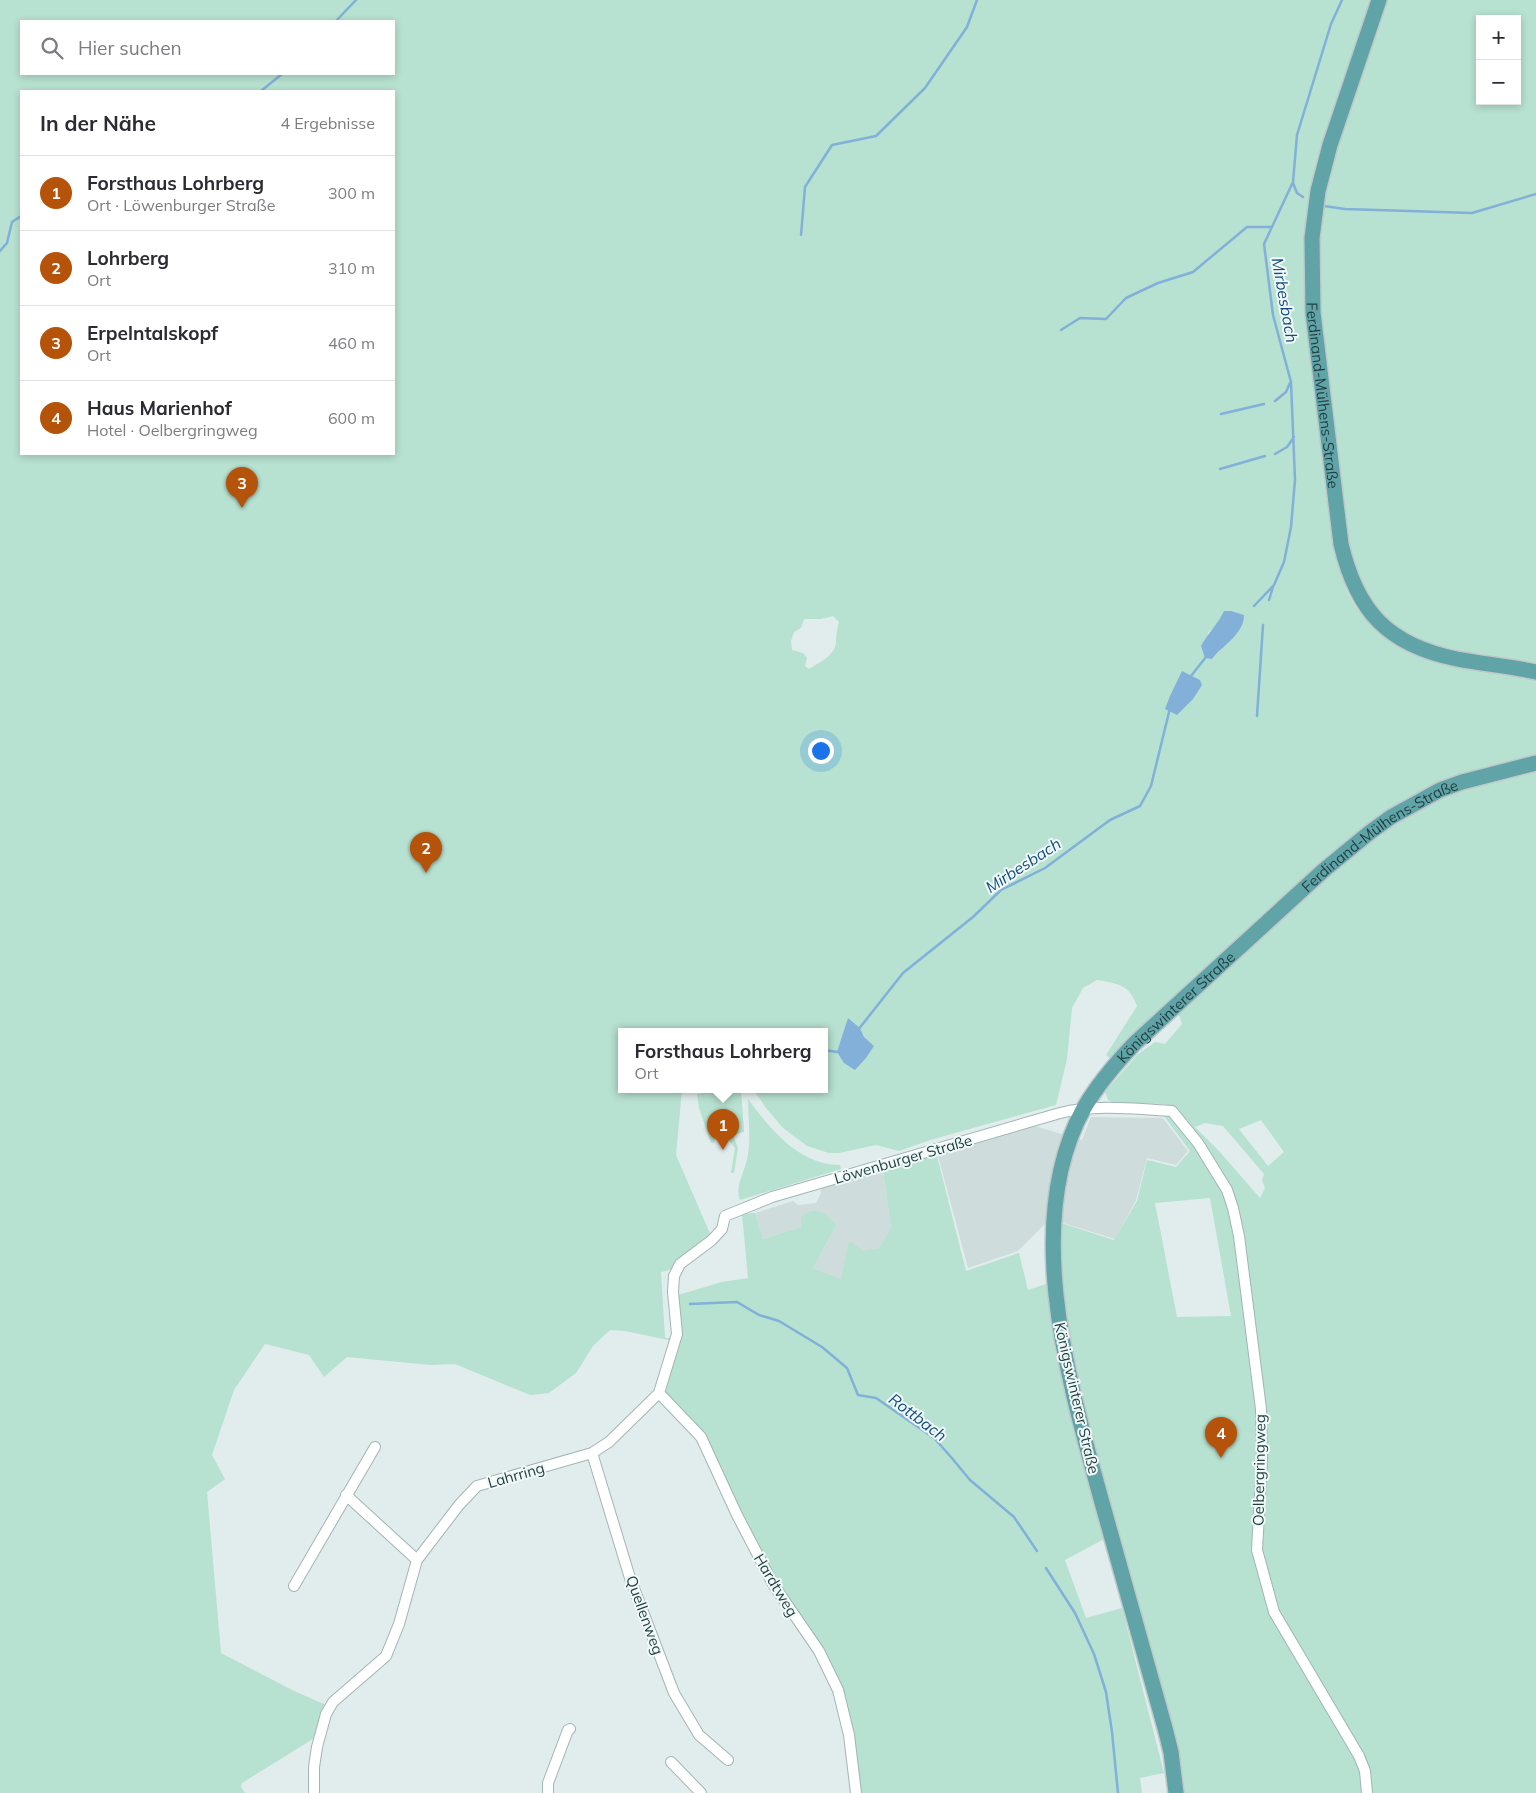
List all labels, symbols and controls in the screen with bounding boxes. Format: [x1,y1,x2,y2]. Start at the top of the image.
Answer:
map controls [1476,15,1521,105]
button: + [1476,15,1521,60]
search box [20,20,395,75]
icon: search [38,34,66,62]
text: Hier suchen [78,36,182,60]
button: − [1476,60,1521,105]
text: In der Nähe [40,110,156,136]
text: 4 Ergebnisse [280,113,375,133]
text: Forsthaus Lohrberg [87,171,264,195]
text: 1 [51,183,61,203]
text: 300 m [328,183,375,203]
text: Ort · Löwenburger Straße [87,195,275,215]
text: Lohrberg [87,246,169,270]
water label: Mirbesbach [1268,256,1302,344]
text: 2 [51,258,61,278]
text: 310 m [328,258,375,278]
text: Ort [87,270,111,290]
street label: Ferdinand-Mülhens-Straße [1303,302,1344,490]
text: Erpelntalskopf [87,321,218,345]
text: 3 [51,333,61,353]
text: 460 m [328,333,375,353]
text: Ort [87,345,111,365]
text: Haus Marienhof [87,396,232,420]
text: 4 [51,408,61,428]
text: 600 m [328,408,375,428]
text: Hotel · Oelbergringweg [87,420,258,440]
pin: 3 [226,467,258,508]
your location [808,738,834,764]
street label: Ferdinand-Mülhens-Straße [1297,775,1460,896]
pin: 2 [410,832,442,873]
water label: Mirbesbach [981,833,1065,897]
street label: Königswinterer Straße [1112,947,1239,1066]
popup [618,1028,828,1093]
text: Forsthaus Lohrberg [634,1039,812,1063]
text: Ort [634,1063,659,1083]
pin: 1 [707,1109,739,1150]
street label: Löwenburger Straße [832,1130,974,1188]
street label: Königswinterer Straße [1050,1320,1104,1476]
water label: Rottbach [885,1389,951,1445]
street label: Oelbergringweg [1249,1414,1269,1526]
pin: 4 [1205,1417,1237,1458]
street label: Lahrring [485,1458,547,1492]
street label: Hardtweg [750,1550,802,1620]
street label: Quellenweg [622,1573,668,1657]

